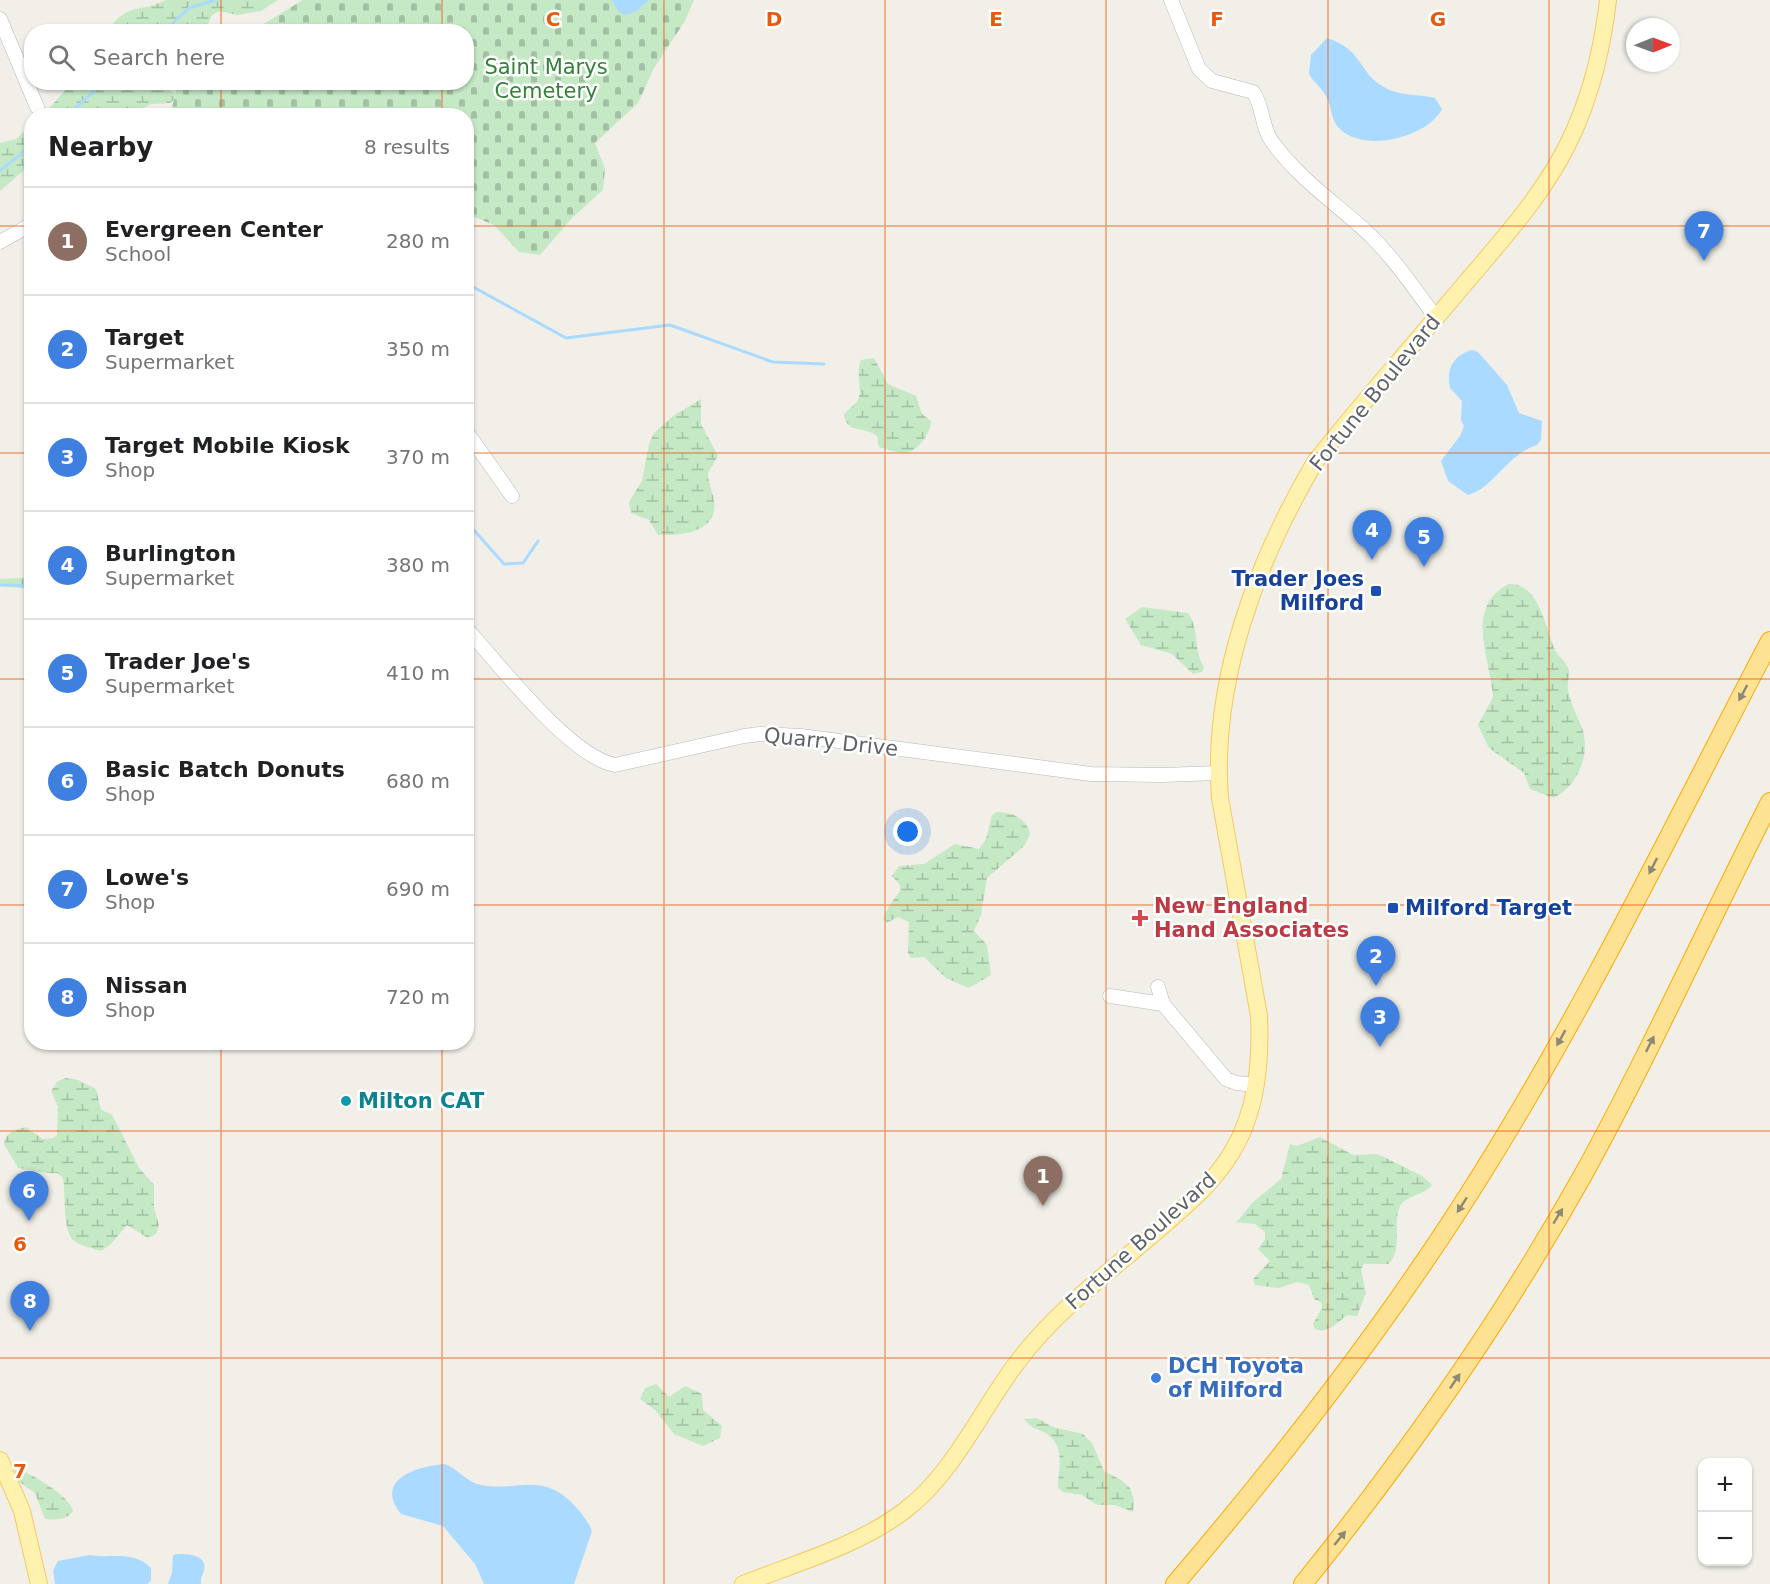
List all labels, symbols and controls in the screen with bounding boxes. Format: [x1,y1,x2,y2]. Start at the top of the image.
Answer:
text: C [546,7,560,31]
text: D [766,7,782,31]
text: E [989,7,1003,31]
text: F [1210,7,1224,31]
text: G [1430,7,1446,31]
north arrow [1626,18,1680,72]
search box [24,24,474,90]
icon: search [45,41,78,74]
text: Search here [93,45,225,70]
park label: Saint Marys Cemetery [484,55,608,103]
text: Nearby [48,132,153,162]
text: 8 results [364,135,450,159]
pin: 7 [1684,212,1724,261]
text: Evergreen Center [105,217,323,242]
text: 1 [61,229,74,253]
text: 280 m [386,229,450,253]
text: School [105,242,171,266]
street label: Fortune Boulevard [1305,310,1445,476]
text: Target [105,325,184,350]
text: 2 [61,337,74,361]
text: 350 m [386,337,450,361]
text: Supermarket [105,350,234,374]
text: Target Mobile Kiosk [105,433,350,458]
text: 3 [61,445,74,469]
text: 370 m [386,445,450,469]
text: Shop [105,458,155,482]
pin: 4 [1352,510,1392,560]
pin: 5 [1404,518,1444,567]
text: Burlington [105,541,236,566]
text: 4 [61,553,74,577]
text: 380 m [386,553,450,577]
text: Supermarket [105,566,234,590]
place label: Trader Joes Milford [1232,567,1364,615]
marker: Trader Joes Milford [1369,584,1383,598]
text: Trader Joe's [105,649,251,674]
text: 5 [61,661,74,685]
text: 410 m [386,661,450,685]
text: Supermarket [105,674,234,698]
one-way arrow [1738,684,1748,701]
street label: Quarry Drive [763,723,899,761]
text: Basic Batch Donuts [105,757,345,782]
text: 6 [61,769,74,793]
text: 680 m [386,769,450,793]
text: Shop [105,782,155,806]
your location [893,817,922,846]
one-way arrow [1648,857,1658,874]
text: Lowe's [105,865,189,890]
text: 7 [61,877,74,901]
text: 690 m [386,877,450,901]
text: Shop [105,890,155,914]
place label: New England Hand Associates [1154,894,1349,942]
place label: Milford Target [1405,896,1572,920]
marker: Milford Target [1386,901,1400,915]
marker: New England Hand Associates [1131,909,1149,927]
pin: 2 [1356,936,1396,986]
text: Nissan [105,973,188,998]
text: 8 [61,985,74,1009]
text: 720 m [386,985,450,1009]
text: Shop [105,998,155,1022]
pin: 3 [1360,998,1400,1047]
one-way arrow [1556,1029,1566,1046]
one-way arrow [1645,1035,1655,1052]
place label: Milton CAT [358,1089,485,1113]
marker: Milton CAT [339,1094,353,1108]
pin: 1 [1024,1156,1062,1206]
street label: Fortune Boulevard [1061,1167,1221,1315]
pin: 6 [9,1172,48,1221]
one-way arrow [1456,1197,1467,1213]
one-way arrow [1553,1208,1564,1224]
text: 6 [13,1232,27,1256]
pin: 8 [10,1282,50,1331]
place label: DCH Toyota of Milford [1168,1354,1304,1402]
marker: DCH Toyota of Milford [1149,1371,1163,1385]
one-way arrow [1449,1374,1461,1390]
map controls [1698,1458,1752,1566]
button: + [1698,1458,1752,1512]
text: 7 [13,1459,27,1483]
button: − [1698,1512,1752,1566]
one-way arrow [1333,1531,1345,1546]

